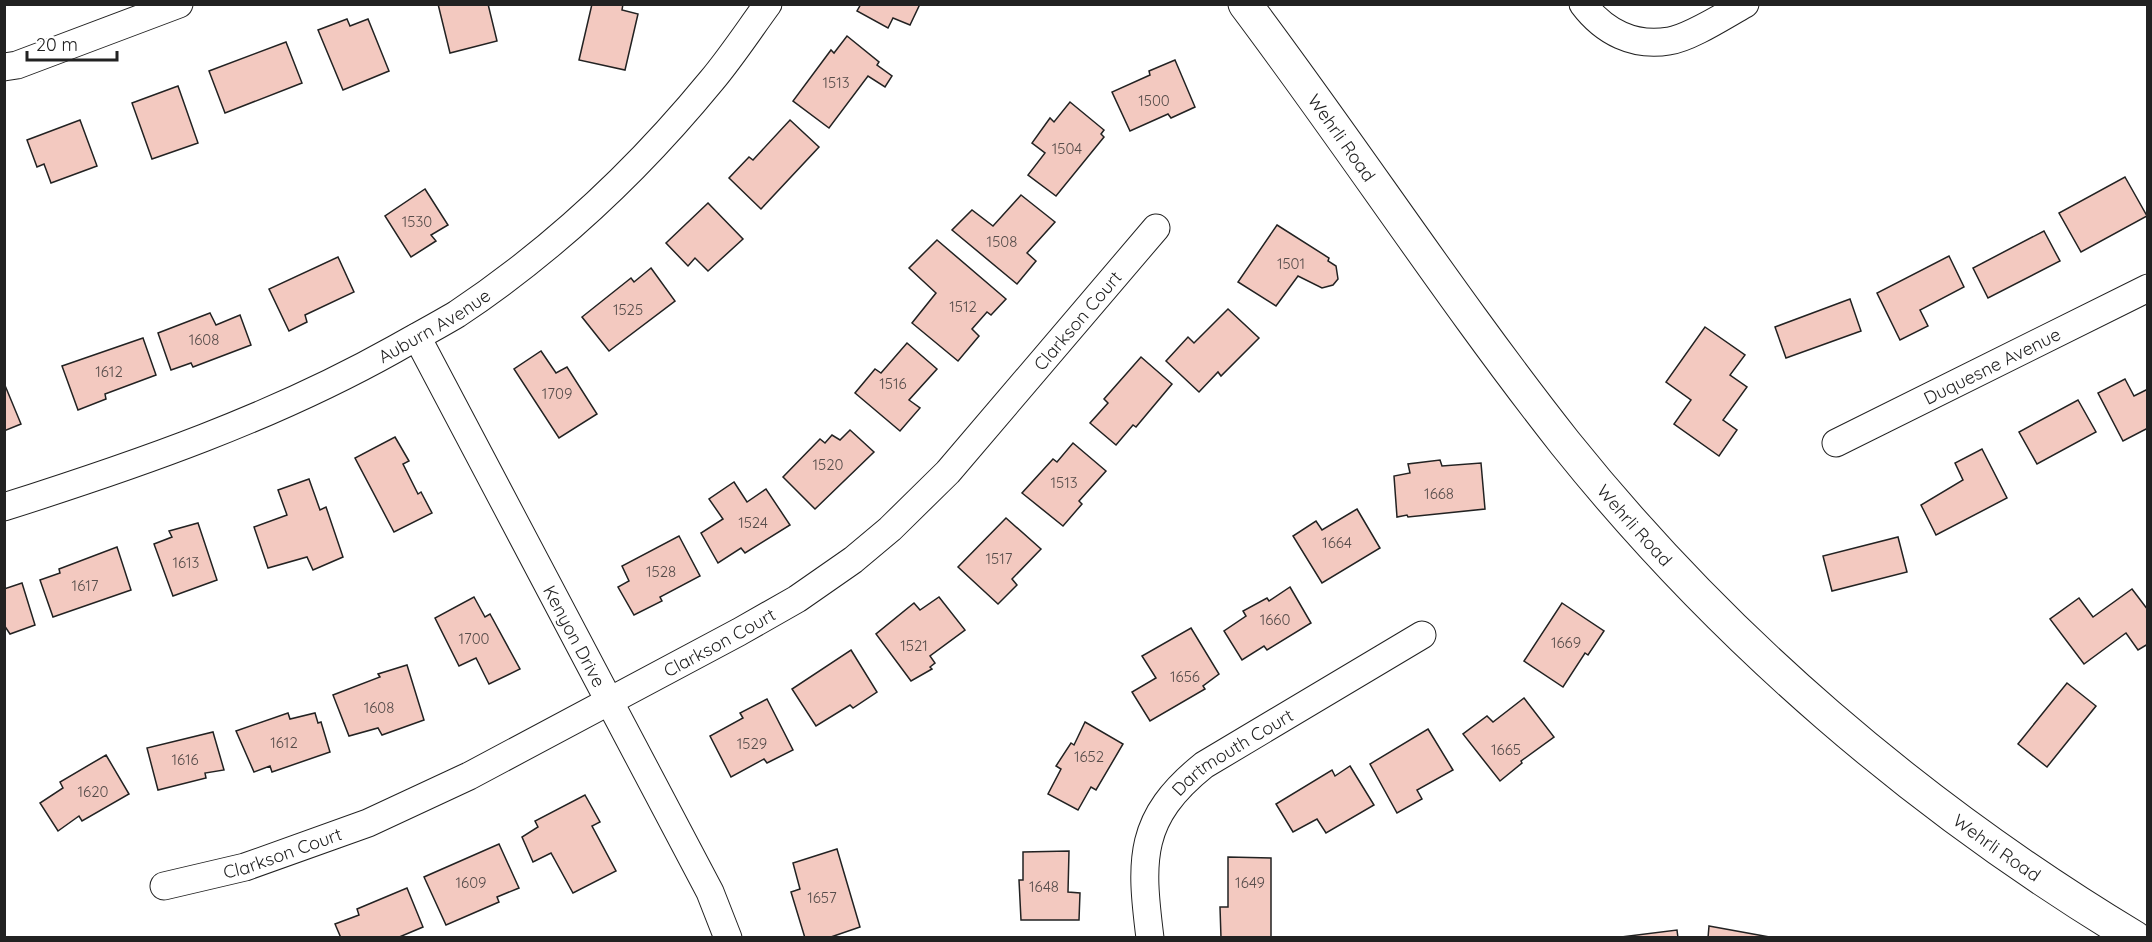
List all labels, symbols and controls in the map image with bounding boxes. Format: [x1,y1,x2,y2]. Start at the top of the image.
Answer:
scale bar [27,24,117,62]
text: 20 m [36,33,78,56]
house number: 1513 [822,73,850,92]
street label: Wehrli Road [1303,89,1381,186]
house number: 1500 [1138,91,1170,110]
house number: 1504 [1052,139,1082,158]
house number: 1530 [402,212,432,231]
house number: 1508 [987,232,1017,251]
house number: 1501 [1277,254,1305,273]
street label: Clarkson Court [1028,266,1126,375]
street label: Auburn Avenue [374,283,495,368]
house number: 1512 [949,297,977,316]
house number: 1525 [613,300,643,319]
street label: Duquesne Avenue [1920,322,2064,409]
house number: 1608 [189,330,219,349]
house number: 1612 [95,362,123,381]
house number: 1516 [879,374,907,393]
house number: 1709 [542,384,572,403]
house number: 1520 [813,455,844,474]
house number: 1513 [1050,473,1078,492]
street label: Wehrli Road [1592,479,1677,571]
house number: 1668 [1424,484,1454,503]
house number: 1524 [738,513,768,532]
house number: 1664 [1322,533,1352,552]
house number: 1517 [986,549,1013,568]
house number: 1613 [173,553,200,572]
house number: 1528 [646,562,676,581]
house number: 1617 [72,576,99,595]
street label: Kenyon Drive [538,581,611,691]
street label: Clarkson Court [659,602,779,682]
house number: 1660 [1260,610,1290,629]
house number: 1700 [458,629,490,648]
house number: 1669 [1551,633,1581,652]
house number: 1521 [900,636,928,655]
house number: 1656 [1170,667,1200,686]
house number: 1608 [364,698,394,717]
street label: Dartmouth Court [1166,703,1297,800]
house number: 1612 [270,733,298,752]
house number: 1529 [737,734,767,753]
house number: 1665 [1491,740,1521,759]
house number: 1652 [1074,747,1104,766]
house number: 1616 [171,750,199,769]
house number: 1620 [78,782,109,801]
street label: Wehrli Road [1949,808,2045,886]
street label: Clarkson Court [221,822,345,883]
house number: 1609 [456,873,486,892]
house number: 1649 [1235,873,1265,892]
house number: 1648 [1029,877,1059,896]
house number: 1657 [807,888,837,907]

